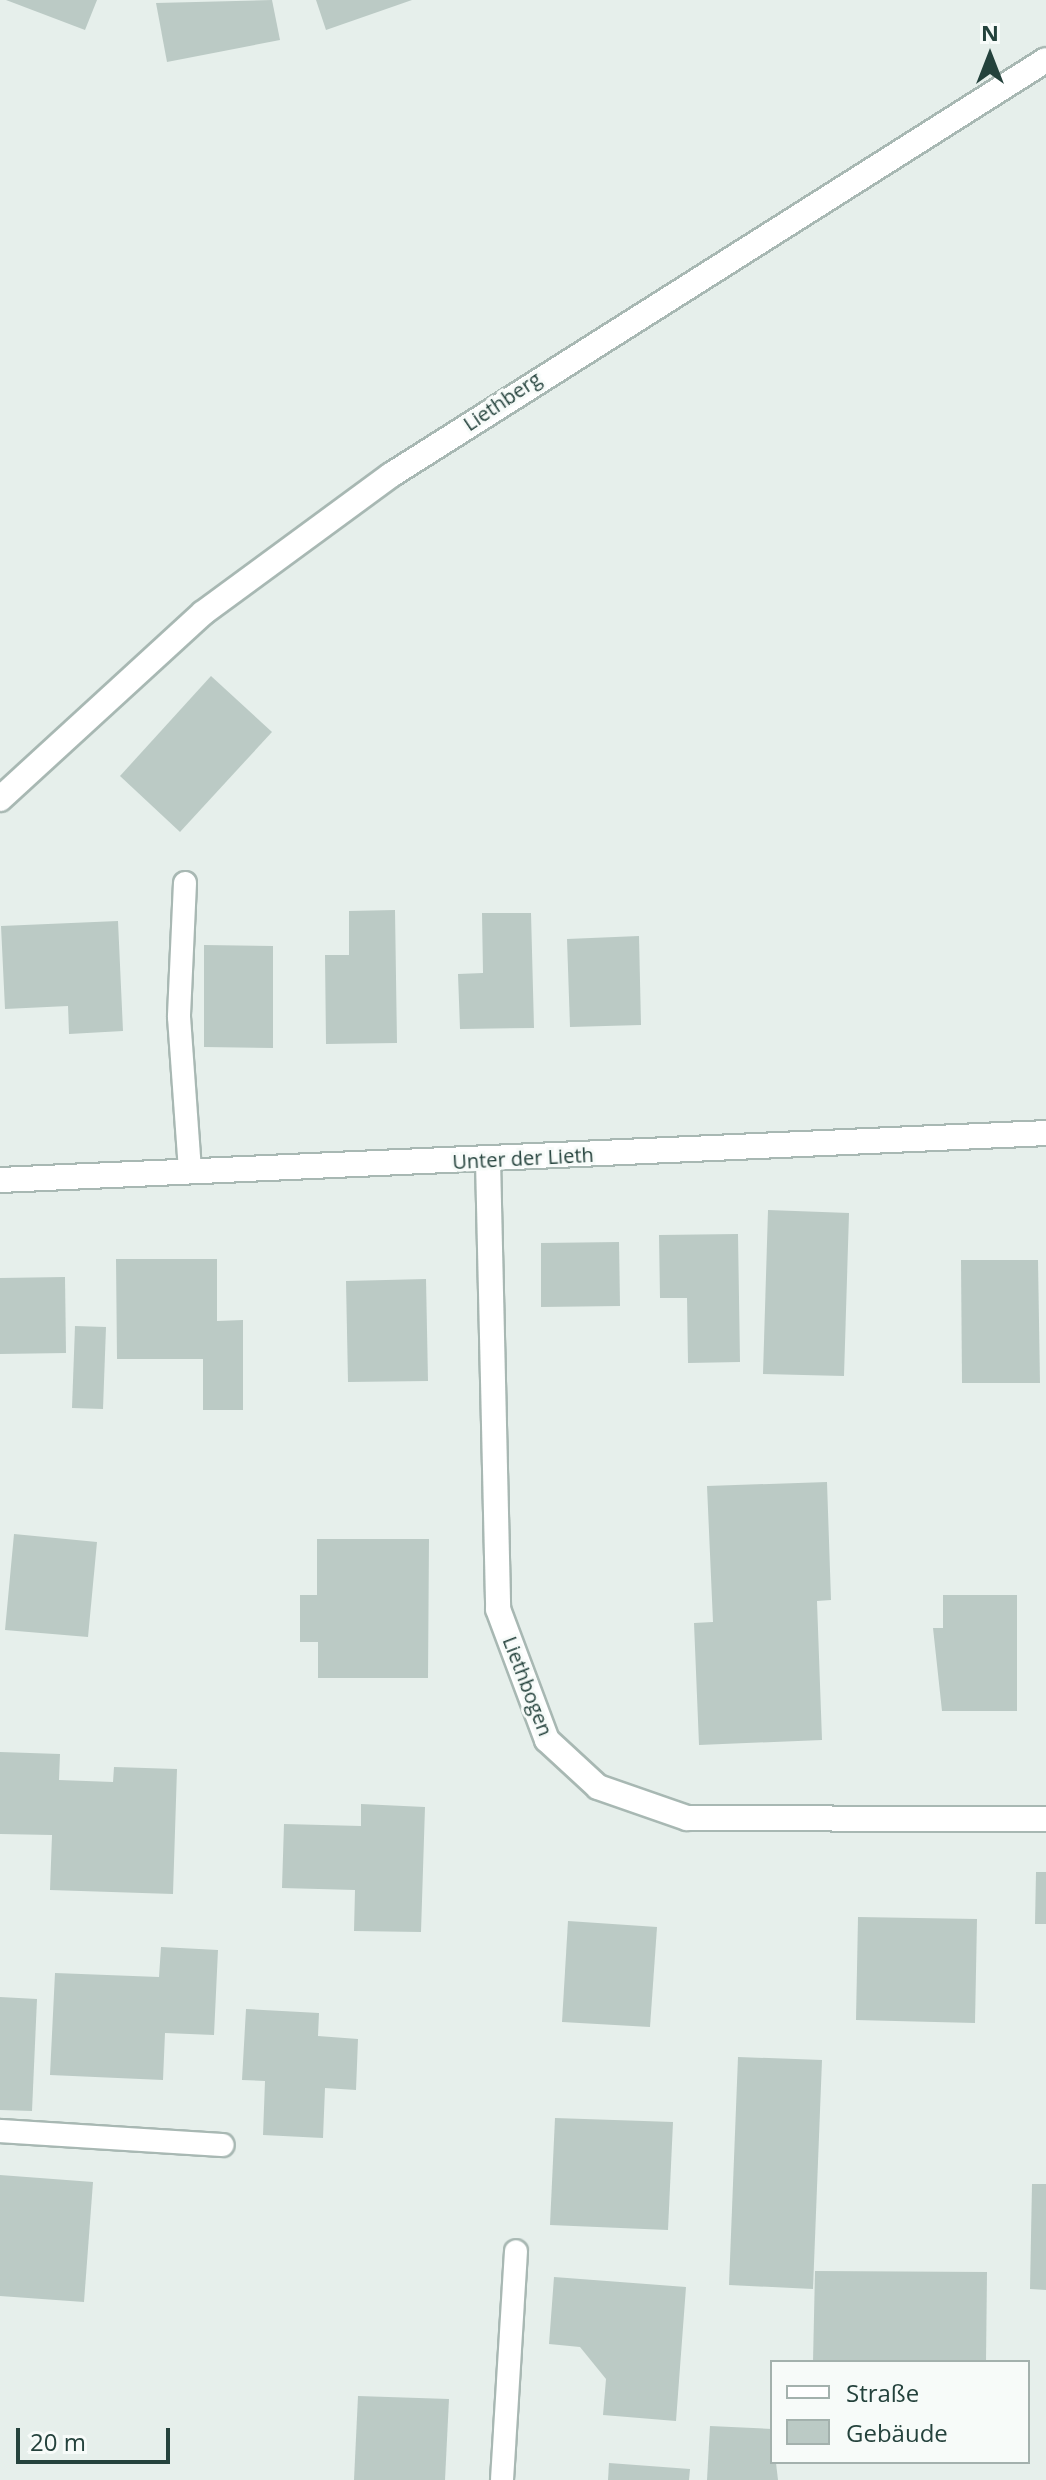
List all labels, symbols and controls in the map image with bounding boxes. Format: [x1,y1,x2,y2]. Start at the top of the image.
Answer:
north arrow [950,16,1030,96]
text: N [981,17,999,47]
street label: Liethberg [459,366,545,436]
street label: Unter der Lieth [452,1142,594,1174]
street label: Liethbogen [498,1633,558,1739]
legend [770,2360,1030,2464]
text: Straße [846,2376,919,2409]
scale bar [20,2412,174,2462]
text: Gebäude [846,2416,948,2449]
text: 20 m [30,2425,86,2458]

